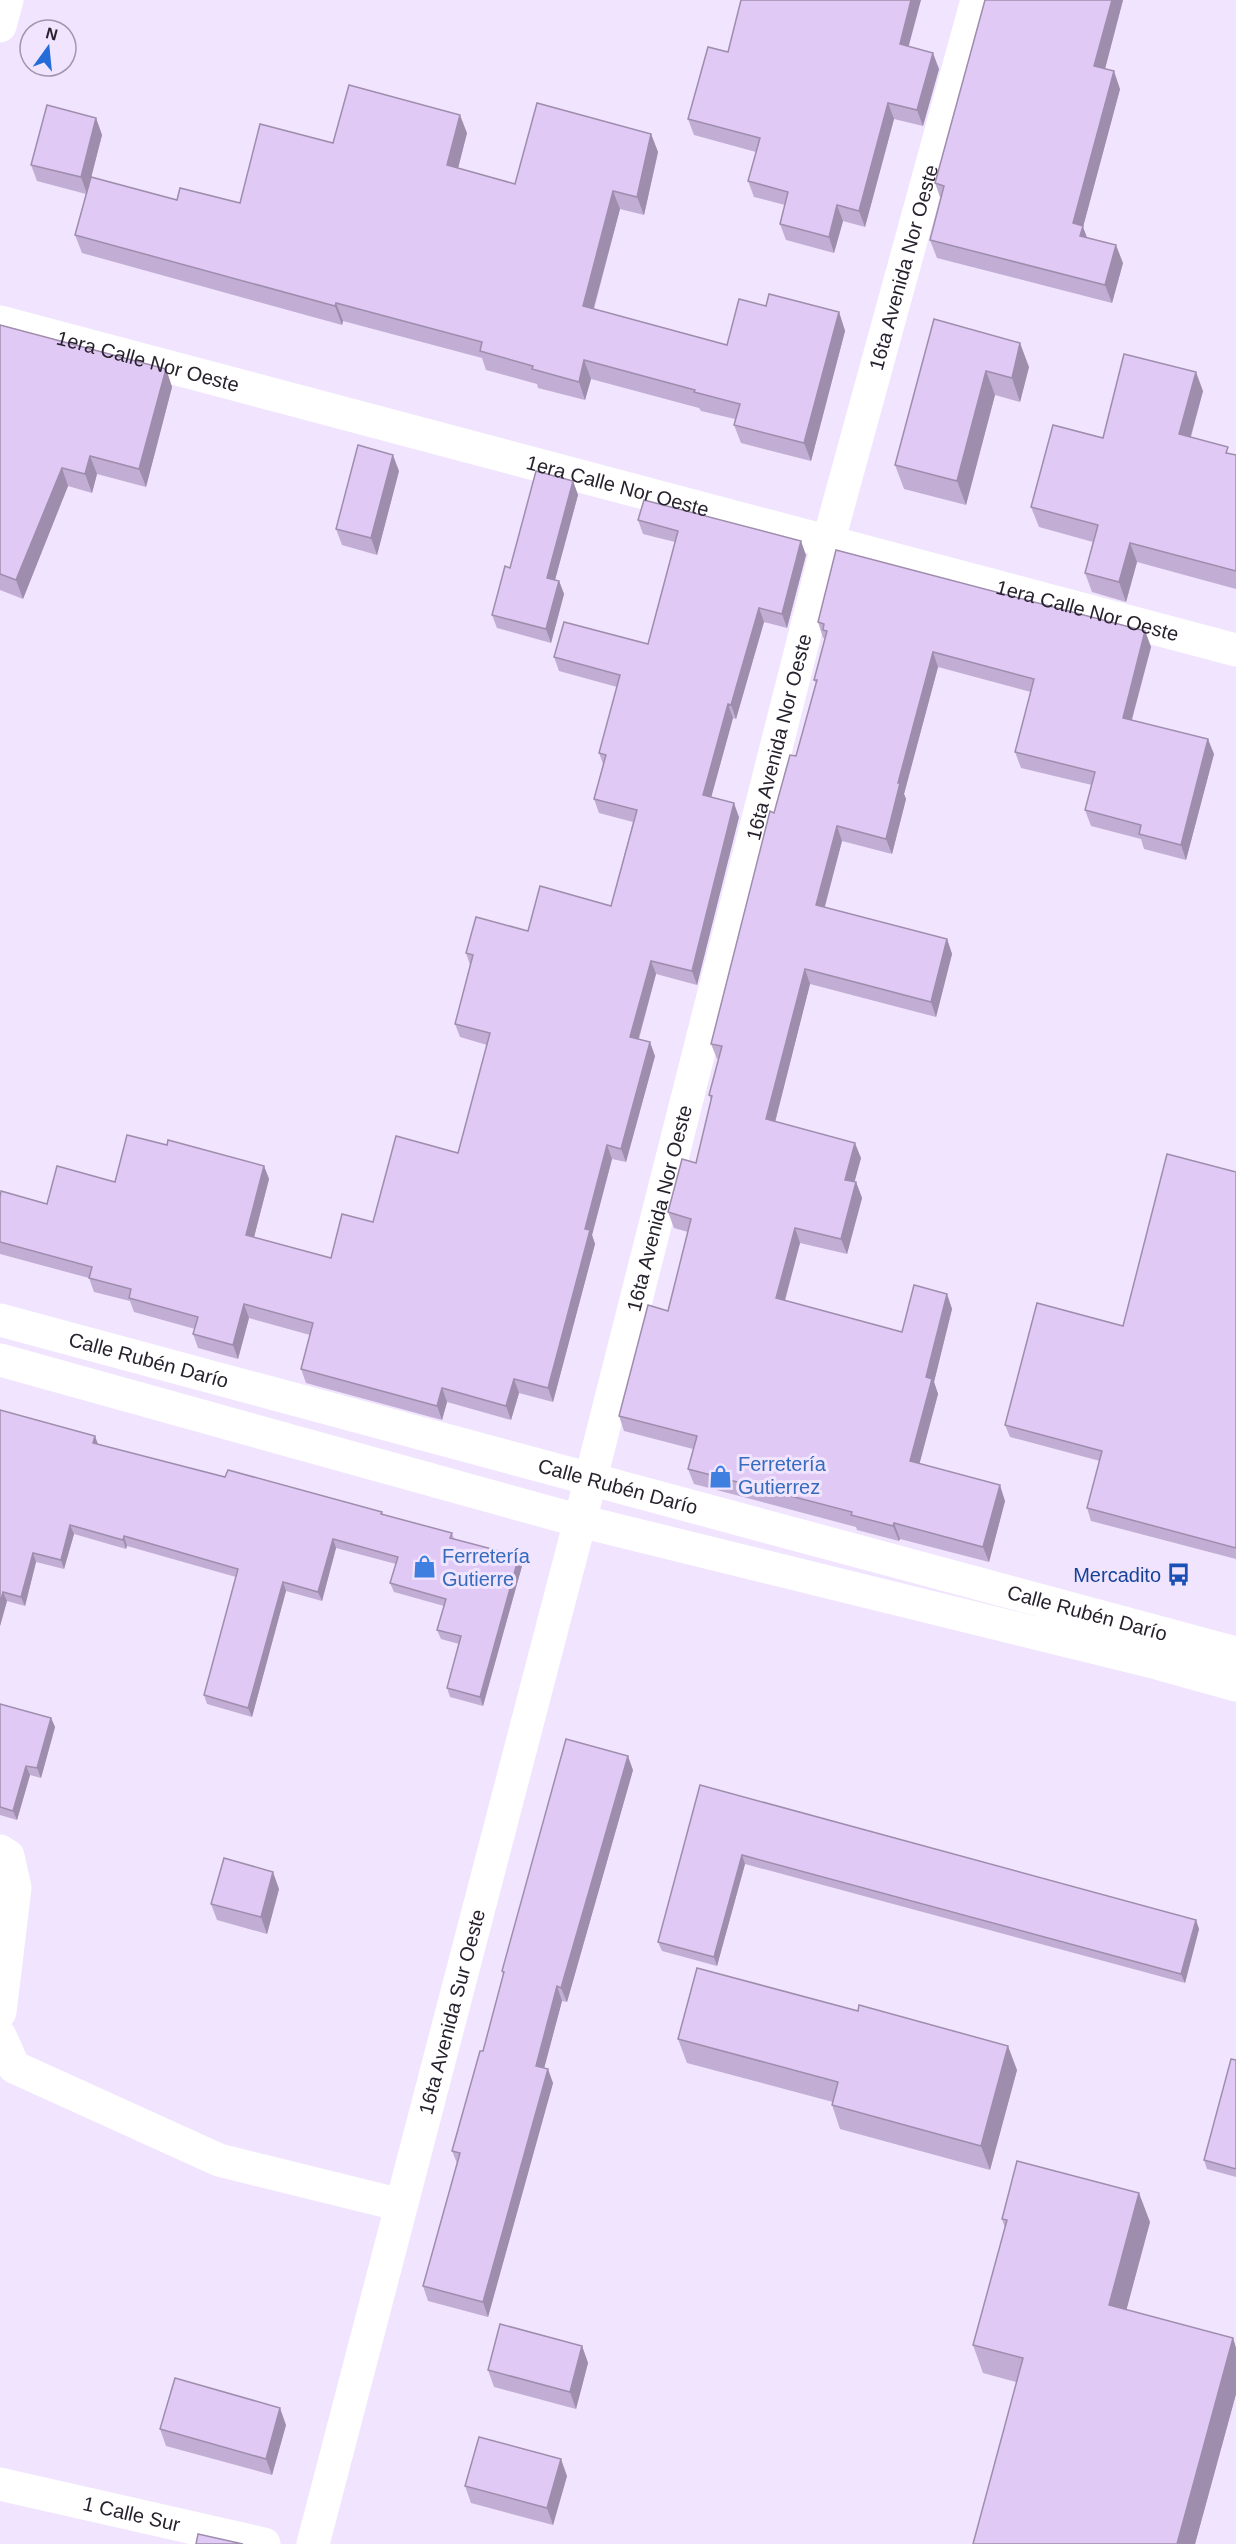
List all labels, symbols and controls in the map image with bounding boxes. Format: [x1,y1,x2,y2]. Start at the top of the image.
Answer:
north arrow [18,18,78,78]
text: N [44,24,60,44]
street label: 16ta Avenida Nor Oeste [865,162,942,373]
street label: 1era Calle Nor Oeste [54,327,242,396]
street label: 1era Calle Nor Oeste [524,451,711,521]
street label: 1era Calle Nor Oeste [994,576,1181,645]
street label: 16ta Avenida Nor Oeste [742,632,816,843]
street label: 16ta Avenida Nor Oeste [623,1103,696,1314]
street label: Calle Rubén Darío [66,1328,231,1392]
place label: Ferretería Gutierrez [738,1453,827,1498]
street label: Calle Rubén Darío [536,1454,700,1519]
shop icon: Ferretería Gutierrez [707,1463,733,1489]
place label: Ferretería Gutierre [442,1545,531,1590]
shop icon: Ferretería Gutierre [411,1554,437,1580]
bus stop icon: Mercadito [1166,1562,1192,1588]
place label: Mercadito [1073,1564,1161,1586]
street label: Calle Rubén Darío [1005,1581,1170,1645]
street label: 16ta Avenida Sur Oeste [415,1907,489,2117]
street label: 1 Calle Sur [81,2492,183,2536]

